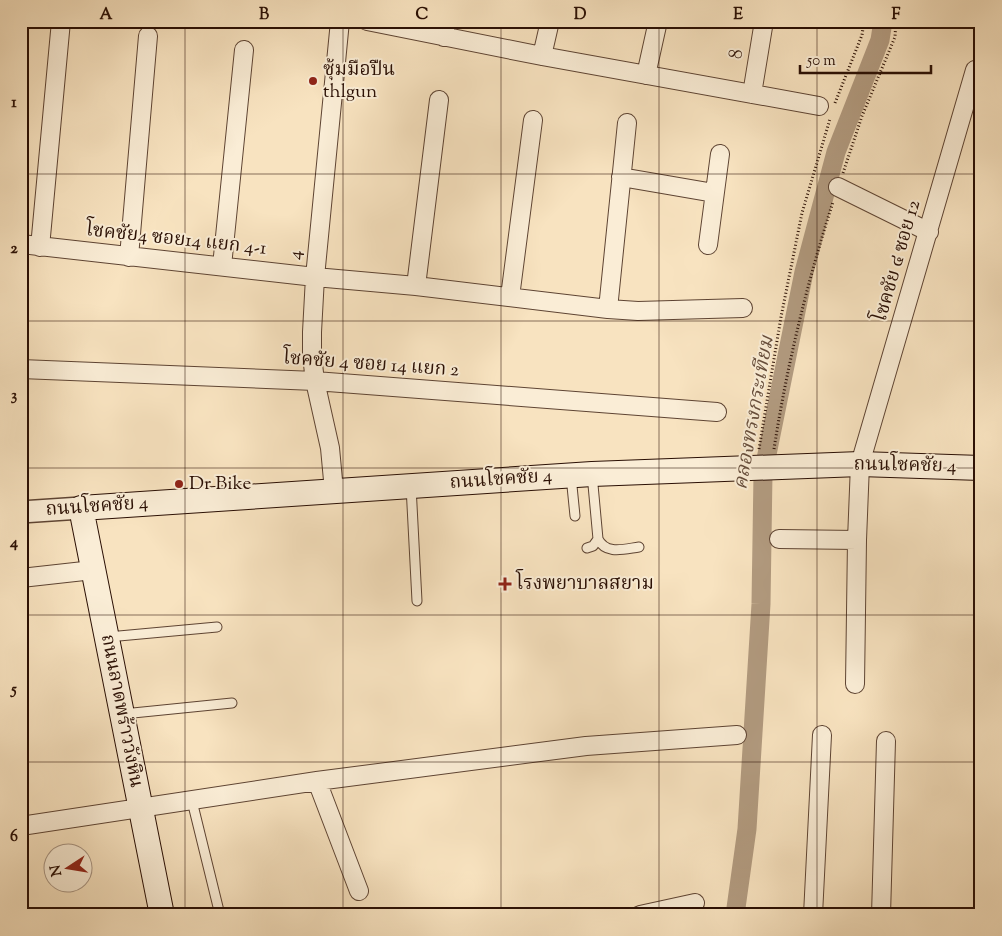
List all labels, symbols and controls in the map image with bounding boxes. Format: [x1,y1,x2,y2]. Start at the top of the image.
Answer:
text: A [100,4,113,27]
text: B [259,4,269,27]
text: C [416,4,429,27]
text: D [574,4,587,27]
text: E [733,4,743,27]
text: F [892,4,901,27]
scale bar [800,42,931,74]
street label: 8 [723,47,751,61]
text: 50 m [806,51,836,72]
place label: ซุ้มมือปืน thlgun [323,57,395,106]
marker: ซุ้มมือปืน thlgun [307,75,319,87]
text: 1 [11,92,17,115]
street label: โชคชัย ๔ ซอย 12 [865,196,928,326]
street label: โชคชัย4 ซอย14 แยก 4-1 [83,214,269,263]
text: 2 [10,238,18,261]
street label: 4 [282,249,310,261]
water label: คลองทรงกระเทียม [727,333,783,492]
street label: โชคชัย 4 ซอย 14 แยก 2 [281,342,460,385]
text: 3 [11,385,18,408]
street label: ถนนโชคชัย 4 [853,449,957,480]
street label: ถนนโชคชัย 4 [449,460,554,497]
place label: Dr Bike [189,471,252,498]
marker: Dr Bike [173,478,185,490]
street label: ถนนโชคชัย 4 [45,487,150,524]
text: 4 [9,532,18,555]
place label: โรงพยาบาลสยาม [515,568,654,598]
marker: โรงพยาบาลสยาม [498,577,512,591]
street label: ถนนลาดพร้าววังหิน [93,632,149,790]
text: 5 [9,679,17,702]
text: 6 [10,826,18,849]
north arrow [42,844,92,894]
text: N [46,863,68,878]

